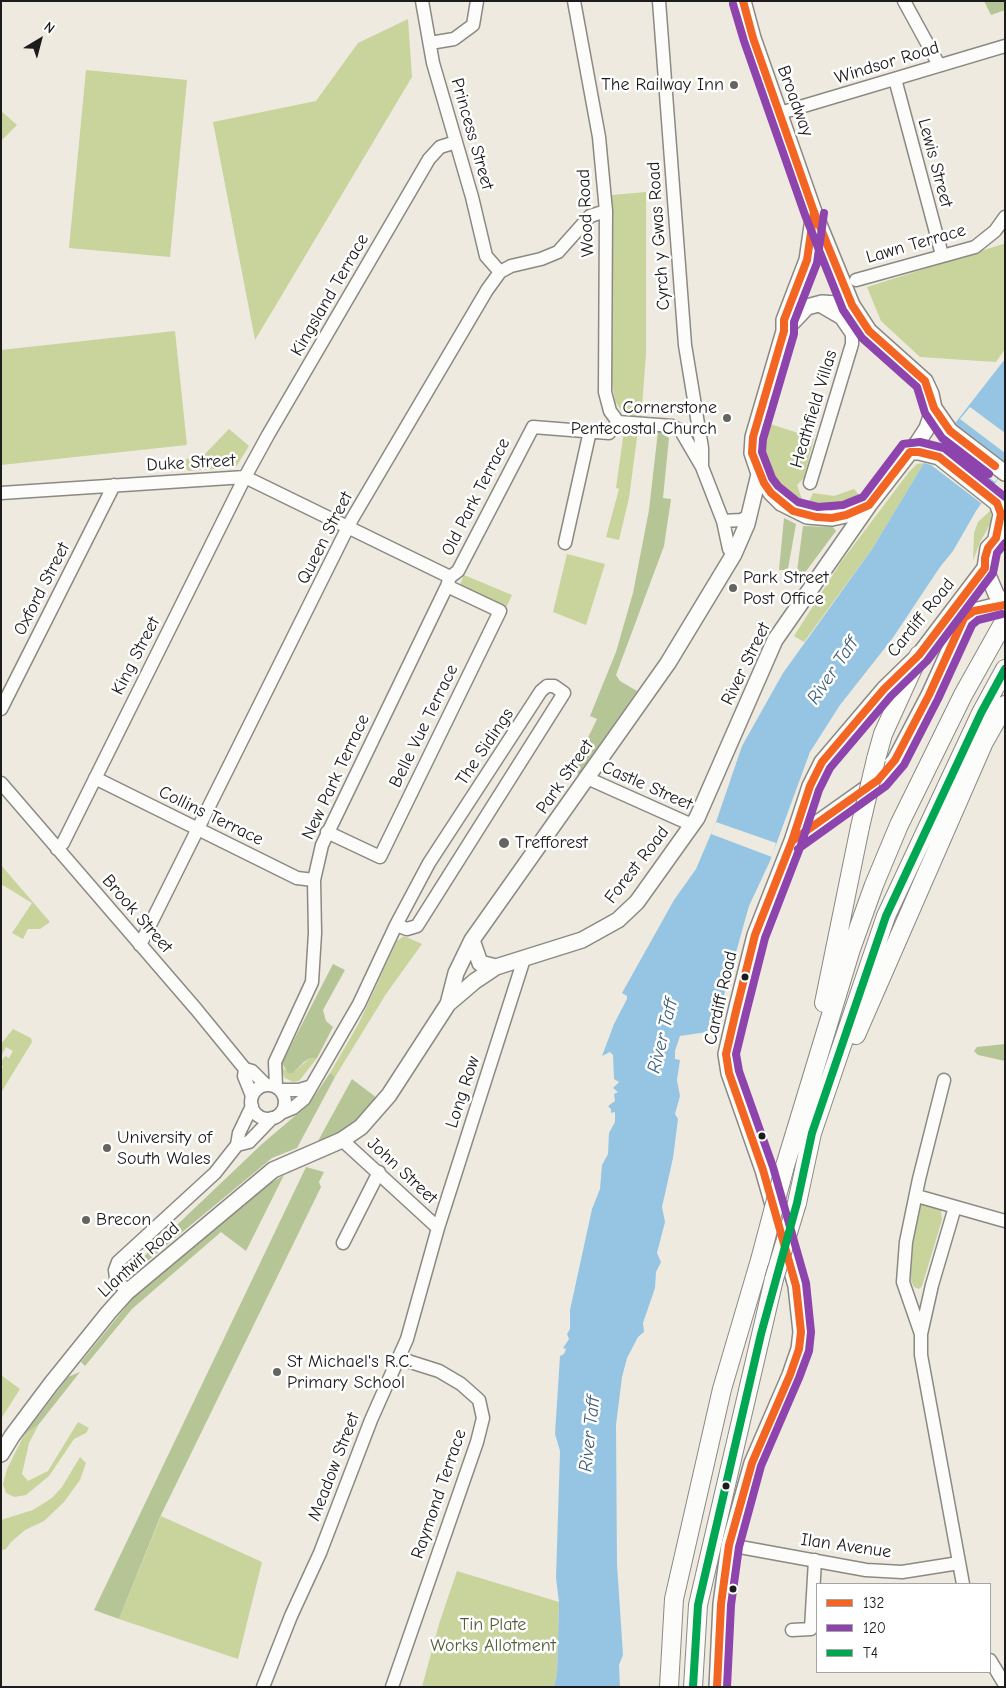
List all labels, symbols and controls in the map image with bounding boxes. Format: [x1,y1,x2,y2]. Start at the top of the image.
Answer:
north arrow [15,15,65,65]
text: N [41,18,58,37]
street label: Windsor Road [832,37,942,89]
street label: Broadway [772,62,818,140]
place label: The Railway Inn [601,74,724,96]
street label: Princess Street [446,76,498,192]
marker: The Railway Inn [728,79,740,91]
street label: Lewis Street [913,116,957,210]
street label: Cyrch y Gwas Road [643,161,675,311]
street label: Wood Road [573,168,599,258]
street label: Lawn Terrace [864,219,968,269]
street label: Kingsland Terrace [286,230,374,360]
street label: Heathfield Villas [786,347,842,471]
place label: Cornerstone Pentecostal Church [571,397,717,439]
marker: Cornerstone Pentecostal Church [721,412,733,424]
street label: Old Park Terrace [437,434,515,560]
street label: Duke Street [146,450,236,476]
street label: Queen Street [292,488,358,588]
street label: Oxford Street [9,539,75,639]
place label: Park Street Post Office [743,567,829,610]
street label: Cardiff Road [883,574,959,662]
marker: Park Street Post Office [727,582,739,594]
street label: King Street [107,613,165,699]
street label: River Street [717,619,775,709]
water label: River Taff [802,633,864,709]
street label: Belle Vue Terrace [385,661,463,791]
street label: The Sidings [451,704,519,790]
street label: New Park Terrace [297,711,375,843]
street label: Park Street [532,736,598,818]
street label: Castle Street [598,756,696,816]
street label: Collins Terrace [155,781,267,851]
street label: Forest Road [600,822,674,908]
place label: Trefforest [515,832,588,854]
marker: Trefforest [497,836,511,850]
street label: Brook Street [97,870,177,958]
street label: Cardiff Road [700,949,742,1047]
unlabelled marker [740,972,750,982]
water label: River Taff [643,996,683,1076]
street label: Long Row [441,1053,485,1131]
place label: University of South Wales [117,1127,212,1170]
unlabelled marker [757,1131,767,1141]
street label: John Street [362,1133,442,1209]
marker: University of South Wales [101,1142,113,1154]
place label: Brecon [96,1209,151,1231]
marker: Brecon [80,1214,92,1226]
street label: Llantwit Road [94,1218,184,1302]
place label: St Michael's R.C. Primary School [287,1351,412,1394]
marker: St Michael's R.C. Primary School [271,1366,283,1378]
water label: River Taff [575,1395,605,1473]
street label: Meadow Street [303,1410,365,1524]
street label: Raymond Terrace [407,1426,471,1562]
unlabelled marker [721,1481,731,1491]
street label: Ilan Avenue [799,1529,893,1563]
legend [816,1583,991,1673]
unlabelled marker [728,1584,738,1594]
text: 132 [863,1594,884,1612]
park label: Tin Plate Works Allotment [430,1614,556,1656]
text: 120 [863,1619,886,1637]
text: T4 [863,1644,878,1662]

